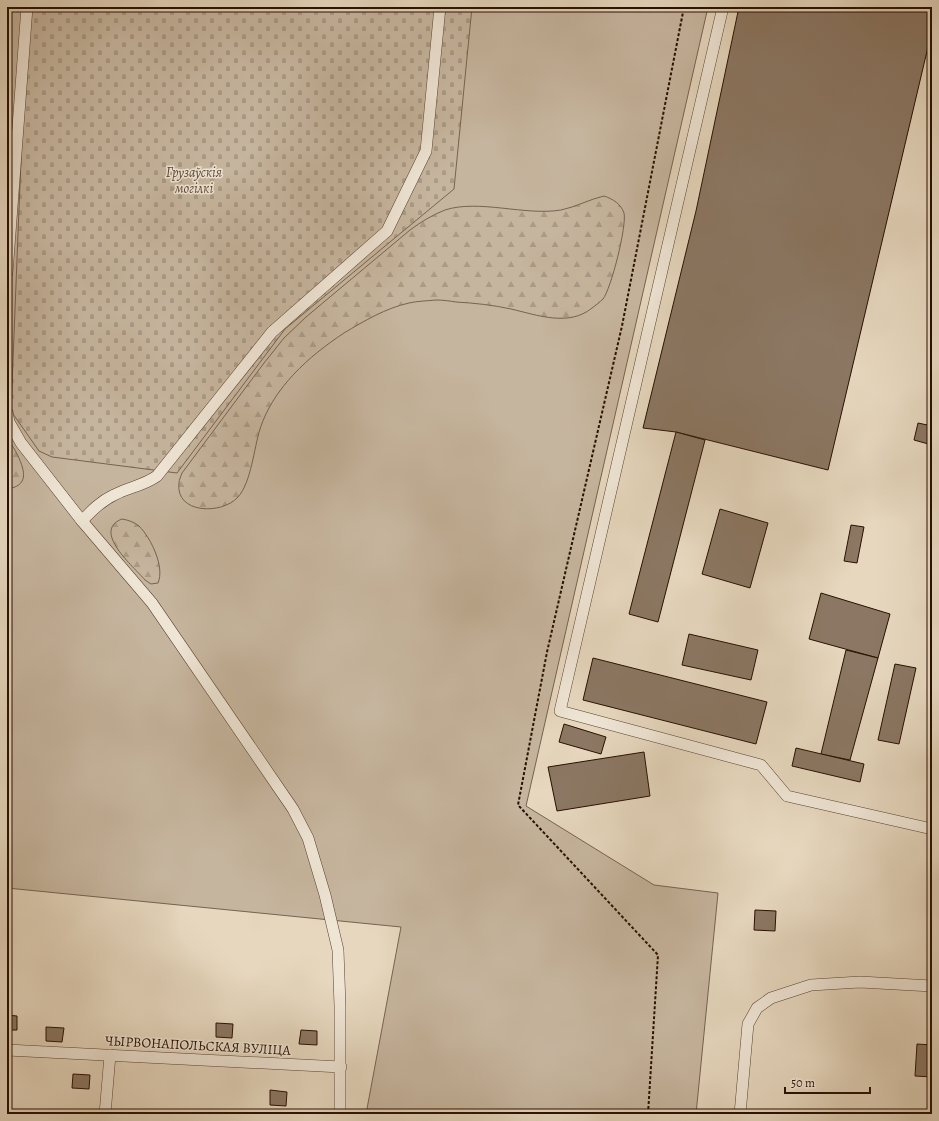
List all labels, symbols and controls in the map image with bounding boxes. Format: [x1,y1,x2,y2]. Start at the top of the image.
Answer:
park label: Грузаўскія могілкі [166,163,222,198]
street label: ЧЫРВОНАПОЛЬСКАЯ ВУЛІЦА [105,1031,292,1060]
scale bar [785,1069,870,1095]
text: 50 m [791,1075,815,1091]

